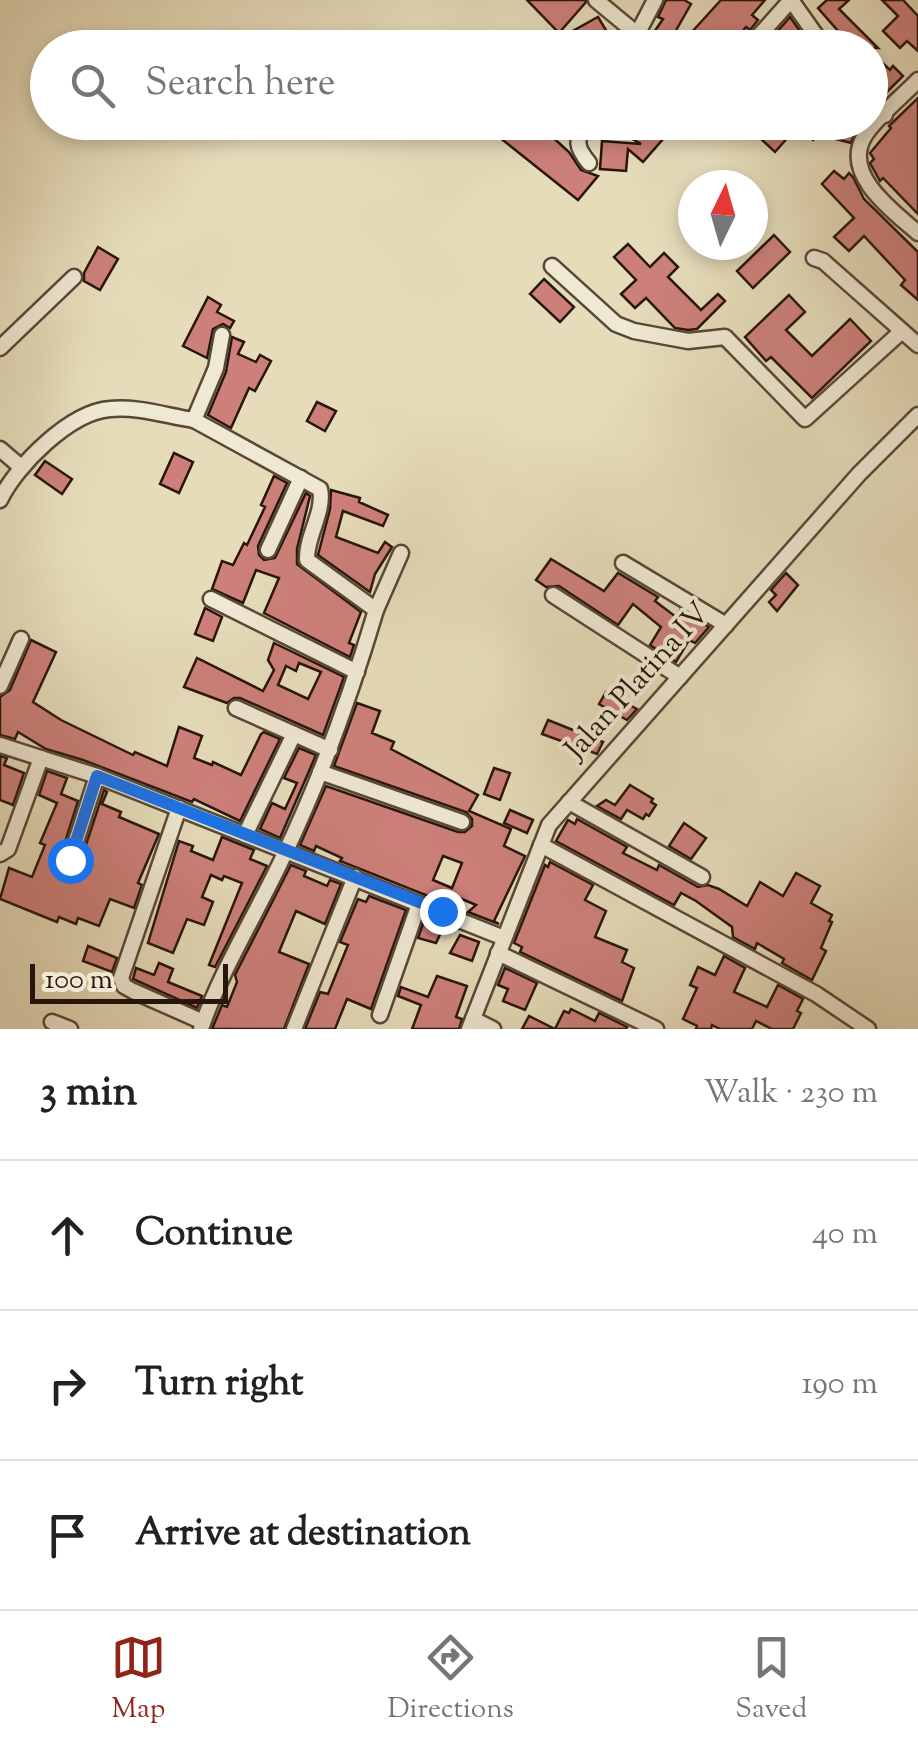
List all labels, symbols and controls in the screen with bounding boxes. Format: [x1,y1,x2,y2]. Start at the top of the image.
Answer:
search box [30,30,888,140]
icon: search [65,58,120,113]
text: Search here [145,58,336,112]
north arrow [678,170,768,260]
street label: Jalan Platina IV [554,594,720,772]
route start [48,838,94,884]
route end [420,889,466,935]
scale bar [30,959,228,1004]
text: 100 m [45,961,113,1001]
text: 3 min [40,1064,137,1124]
text: Walk · 230 m [703,1071,878,1117]
icon: ahead [40,1208,95,1263]
text: Continue [135,1208,293,1262]
text: 40 m [812,1212,878,1258]
icon: right [40,1358,95,1413]
text: Turn right [135,1358,303,1412]
text: 190 m [802,1362,878,1408]
icon: arrive [40,1508,95,1563]
text: Arrive at destination [135,1508,471,1562]
tab: Map [111,1630,166,1730]
tab: Directions [387,1630,514,1730]
tab: Saved [735,1630,807,1730]

